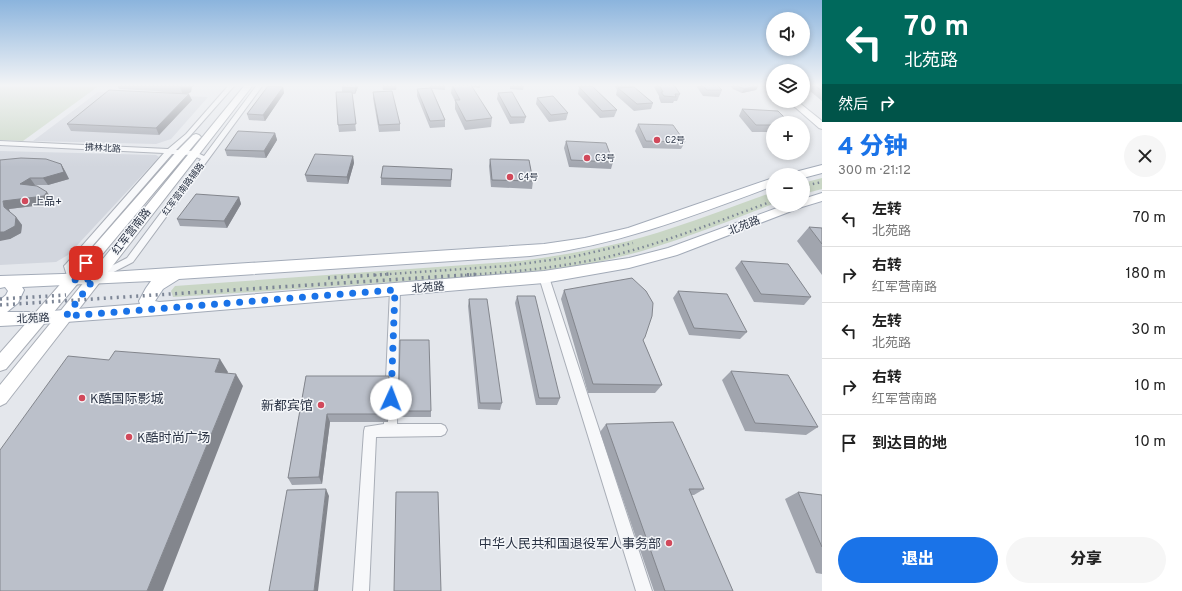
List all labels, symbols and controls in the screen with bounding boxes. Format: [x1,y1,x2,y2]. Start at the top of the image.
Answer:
text: 70 m [904,10,969,46]
map controls [766,12,810,212]
button: sound [766,12,810,56]
icon: left [838,16,890,68]
text: 北苑路 [904,50,958,73]
button: layers [766,64,810,108]
icon: right [876,92,898,114]
text: 然后 [838,96,868,115]
button: + [766,116,810,160]
text: 4 分钟 [838,133,908,163]
marker: C2号 [652,135,662,145]
place label: C2号 [665,135,685,146]
button: close [1124,135,1166,177]
street label: 拂林北路 [85,142,121,155]
marker: C3号 [582,153,592,163]
place label: C3号 [595,153,615,164]
street label: 红军营南路辅路 [160,161,207,218]
text: 300 m · 21:12 [838,163,911,179]
button: − [766,168,810,212]
marker: C4号 [505,172,515,182]
place label: C4号 [518,172,538,183]
place label: 上品+ [33,195,62,209]
marker: 上品+ [20,196,30,206]
text: 左转 [872,201,902,220]
street label: 红军营南路 [109,206,154,258]
icon: left [838,208,860,230]
text: 70 m [1133,209,1166,228]
street label: 北苑路 [726,213,762,238]
text: 北苑路 [872,224,911,240]
pin [69,246,103,280]
icon: arrive [75,252,97,274]
text: 右转 [872,257,902,276]
icon: right [838,264,860,286]
text: 180 m [1126,265,1166,284]
street label: 北苑路 [411,280,445,296]
text: 红军营南路 [872,280,937,296]
street label: 北苑路 [16,311,50,327]
text: 左转 [872,313,902,332]
icon: left [838,320,860,342]
text: 30 m [1131,321,1166,340]
text: 北苑路 [872,336,911,352]
text: 右转 [872,369,902,388]
icon: right [838,376,860,398]
text: 10 m [1135,377,1166,396]
position arrow [370,378,412,420]
place label: K酷国际影城 [90,392,164,408]
text: 红军营南路 [872,392,937,408]
marker: K酷国际影城 [77,393,87,403]
place label: 新都宾馆 [261,398,313,415]
marker: 新都宾馆 [316,400,326,410]
place label: K酷时尚广场 [137,431,211,447]
marker: K酷时尚广场 [124,432,134,442]
icon: arrive [838,432,860,454]
text: 10 m [1135,433,1166,452]
text: 到达目的地 [872,435,947,454]
place label: 中华人民共和国退役军人事务部 [479,536,661,553]
button: 退出 [838,537,998,583]
button: 分享 [1006,537,1166,583]
marker: 中华人民共和国退役军人事务部 [664,538,674,548]

